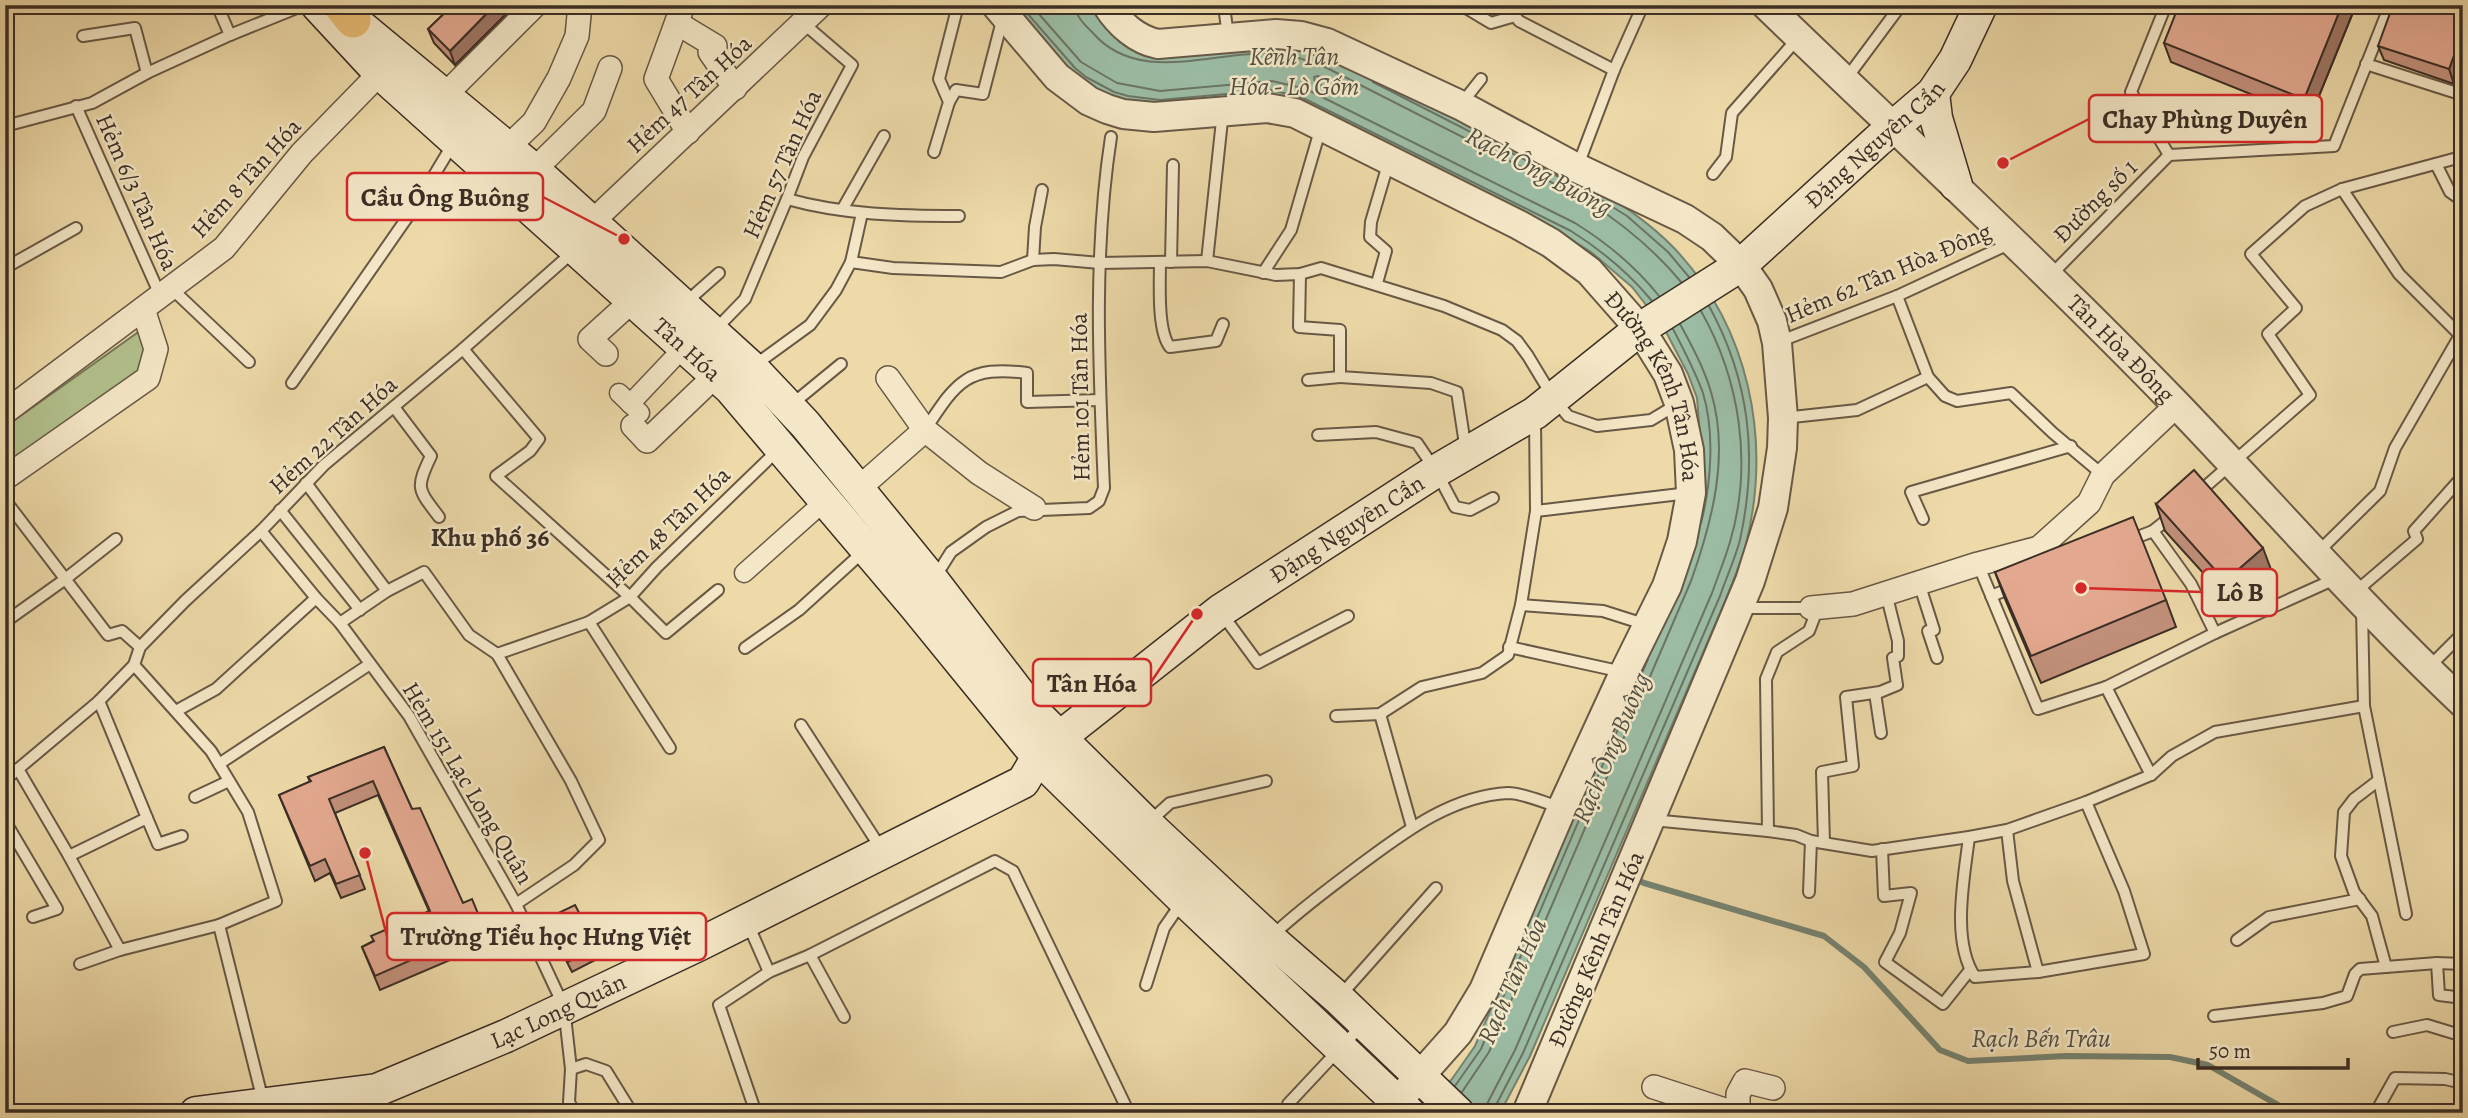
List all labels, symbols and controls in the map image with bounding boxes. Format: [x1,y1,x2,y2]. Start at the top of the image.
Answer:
street label: Hẻm 47 Tân Hóa [619,27,759,160]
water label: Kênh Tân Hóa - Lò Gốm [1229,39,1359,104]
street label: Đặng Nguyên Cẩn [1797,75,1953,216]
street label: Hẻm 57 Tân Hóa [735,84,829,244]
callout: Chay Phùng Duyên [2089,95,2322,142]
text: Chay Phùng Duyên [2102,102,2308,137]
street label: Hẻm 6/3 Tân Hóa [88,108,186,276]
street label: Hẻm 8 Tân Hóa [184,111,309,245]
water label: Rạch Ông Buông [1460,118,1619,225]
street label: Đường số 1 [2046,152,2144,250]
callout: Cầu Ông Buông [347,173,543,220]
text: Cầu Ông Buông [361,180,530,215]
street label: Hẻm 62 Tân Hòa Đông [1780,215,1996,331]
street label: Đường Kênh Tân Hóa [1597,283,1706,483]
street label: Tân Hòa Đông [2060,287,2182,410]
street label: Tân Hóa [646,310,729,389]
street label: Hẻm 101 Tân Hóa [1063,312,1097,482]
street label: Hẻm 22 Tân Hóa [262,368,405,501]
street label: Hẻm 48 Tân Hóa [599,459,738,595]
street label: Đặng Nguyên Cẩn [1263,467,1430,591]
district label: Khu phố 36 [431,520,549,555]
callout: Lô B [2202,569,2277,616]
text: Lô B [2216,575,2264,610]
callout: Tân Hóa [1033,659,1151,706]
text: Tân Hóa [1047,666,1137,701]
water label: Rạch Ông Buông [1563,667,1659,829]
street label: Hẻm 151 Lạc Long Quân [395,676,541,890]
street label: Đường Kênh Tân Hóa [1540,845,1652,1052]
water label: Rạch Tân Hóa [1469,912,1555,1050]
callout: Trường Tiểu học Hưng Việt [387,913,706,960]
text: Trường Tiểu học Hưng Việt [401,919,692,954]
street label: Lạc Long Quân [485,965,631,1057]
water label: Rạch Bến Trâu [1971,1021,2111,1056]
scale bar [2198,1027,2349,1071]
text: 50 m [2209,1037,2251,1065]

